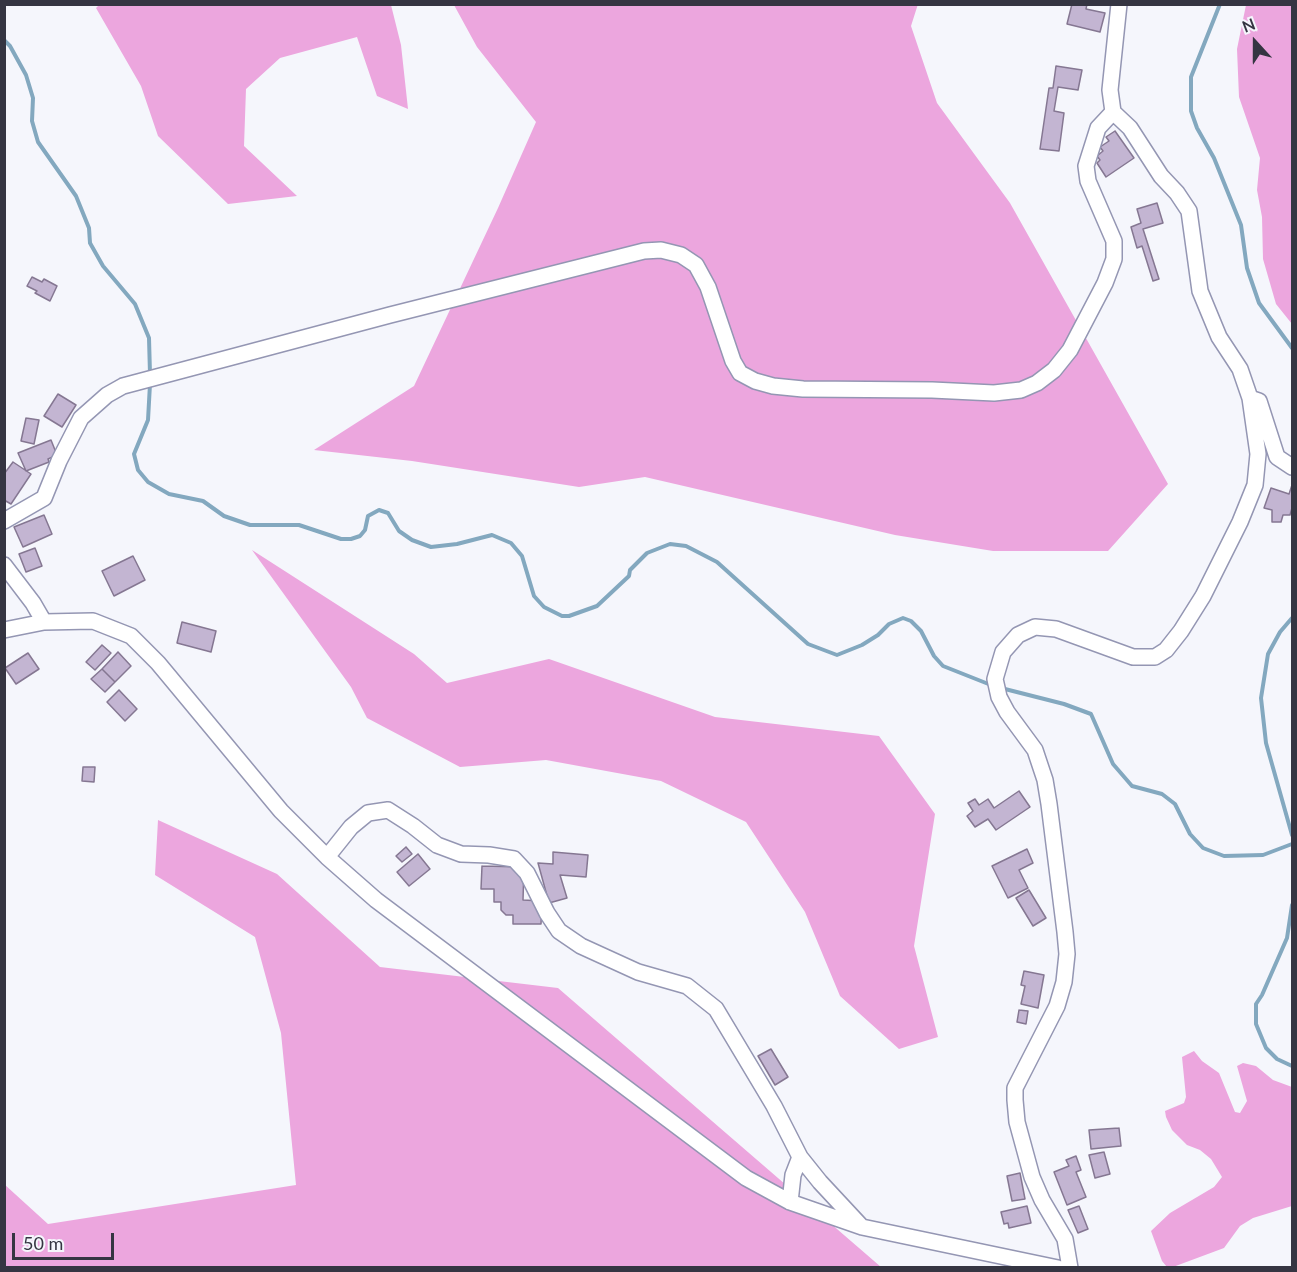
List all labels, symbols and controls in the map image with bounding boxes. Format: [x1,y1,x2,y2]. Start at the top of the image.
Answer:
north arrow [1225,12,1285,72]
text: N [1239,14,1258,36]
scale bar [15,1221,117,1259]
text: 50 m [23,1232,63,1254]

